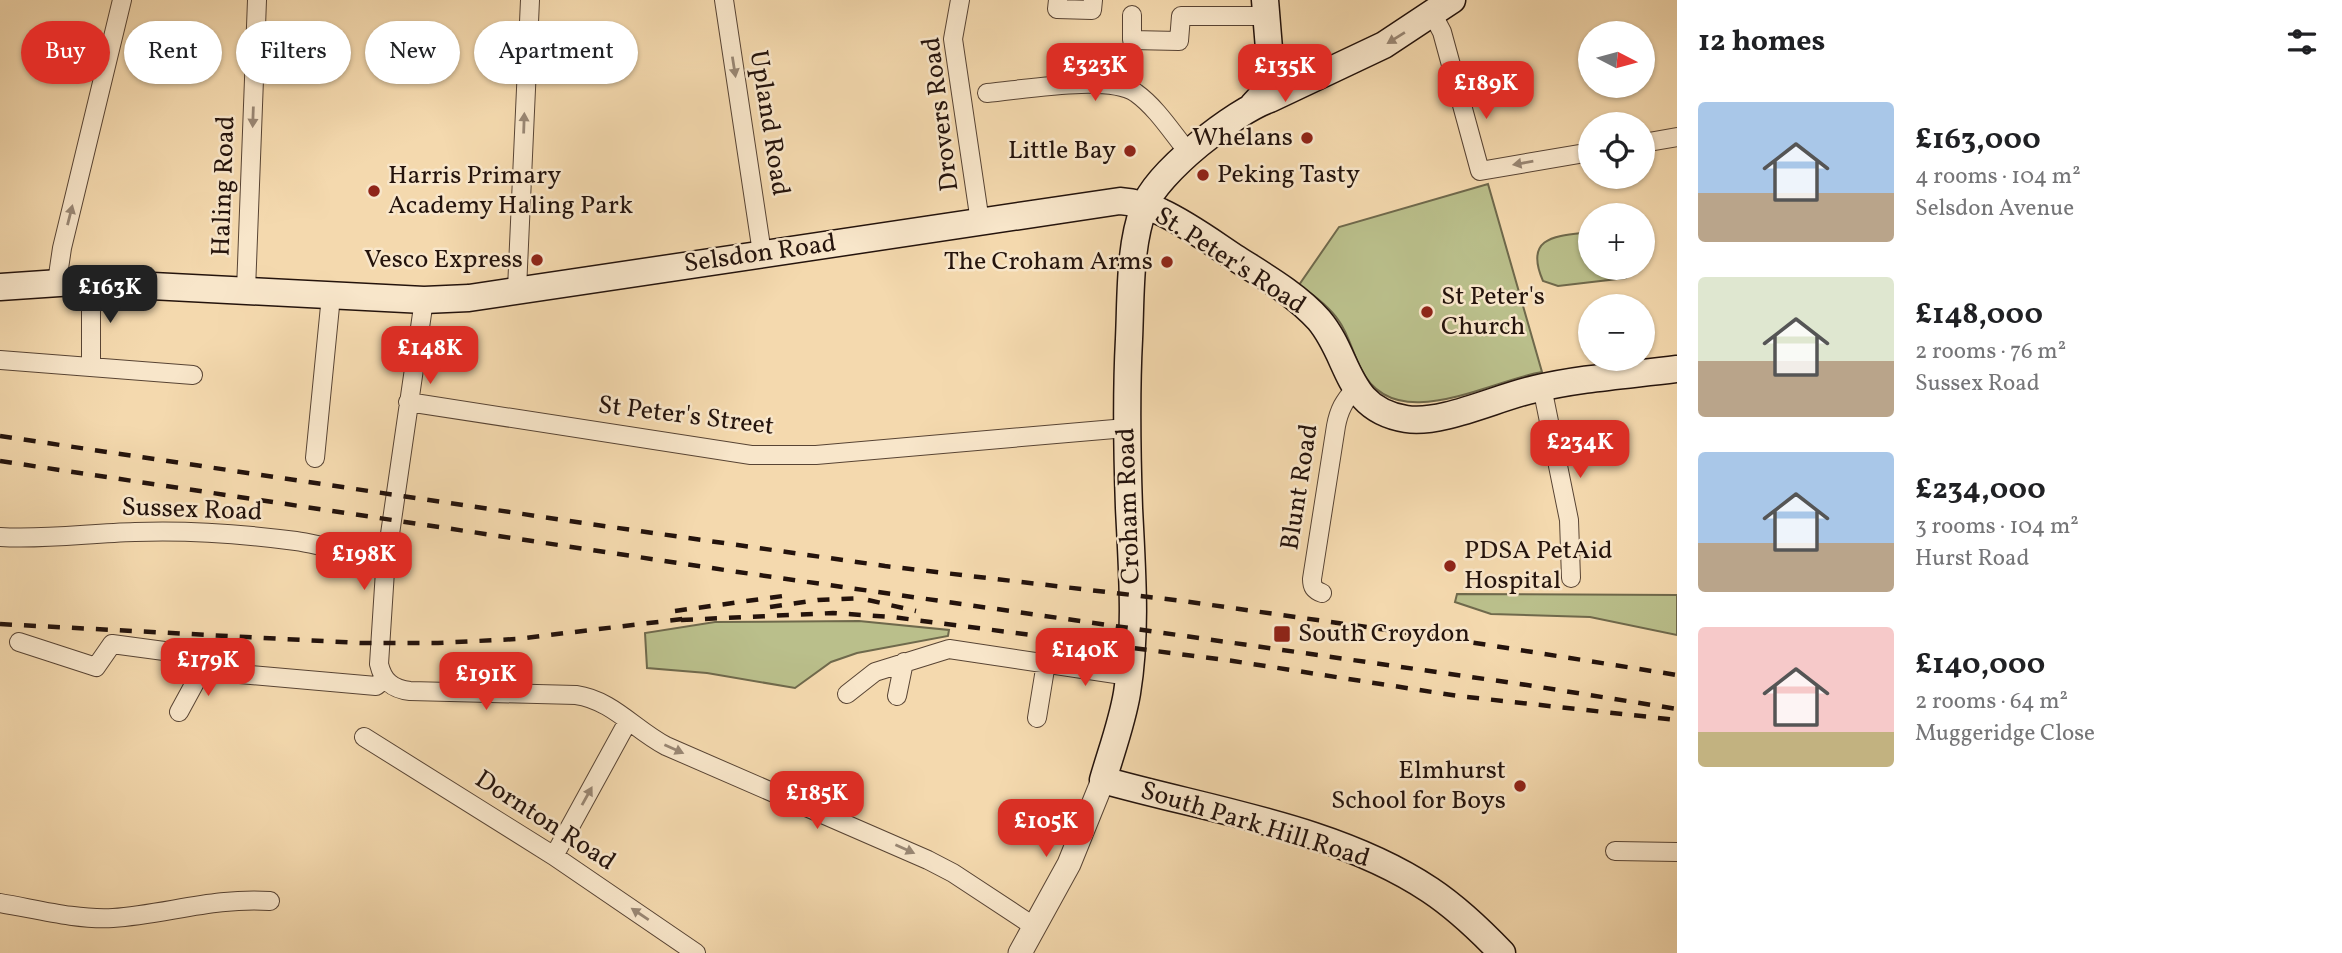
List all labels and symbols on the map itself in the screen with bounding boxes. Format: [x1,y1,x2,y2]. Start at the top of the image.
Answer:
north arrow [1578,21,1656,98]
one-way arrow [1386,32,1405,45]
street label: Drovers Road [914,35,968,193]
pin: £323K [1046,43,1144,103]
pin: £135K [1236,44,1334,104]
street label: Upland Road [740,48,798,198]
one-way arrow [729,57,740,79]
pin: £189K [1437,61,1535,121]
one-way arrow [247,106,258,128]
one-way arrow [519,112,530,134]
street label: Haling Road [204,115,244,257]
place label: Whelans [1192,120,1293,156]
marker: Whelans [1299,130,1315,146]
place label: Little Bay [1008,133,1116,169]
marker: Little Bay [1122,143,1138,159]
place label: Peking Tasty [1217,157,1360,193]
place label: Harris Primary Academy Haling Park [388,158,633,224]
one-way arrow [1512,158,1534,169]
marker: Peking Tasty [1195,167,1211,183]
marker: Harris Primary Academy Haling Park [366,183,382,199]
street label: St. Peter's Road [1147,199,1313,323]
one-way arrow [65,204,76,226]
street label: Selsdon Road [681,225,839,283]
place label: Vesco Express [364,242,523,278]
place label: The Croham Arms [944,244,1153,280]
marker: Vesco Express [529,252,545,268]
marker: The Croham Arms [1159,254,1175,270]
pin: £163K [61,266,159,325]
place label: St Peter's Church [1441,279,1545,345]
marker: St Peter's Church [1419,304,1435,320]
pin: £148K [381,326,479,386]
street label: St Peter's Street [596,387,776,445]
pin: £234K [1531,420,1629,480]
street label: Blunt Road [1272,421,1328,553]
street label: Croham Road [1108,427,1150,585]
street label: Sussex Road [121,490,263,530]
pin: £198K [315,532,413,592]
place label: PDSA PetAid Hospital [1464,533,1613,599]
marker: PDSA PetAid Hospital [1442,558,1458,574]
place label: South Croydon [1298,616,1470,652]
marker: South Croydon [1272,624,1292,644]
pin: £140K [1036,628,1134,688]
pin: £179K [159,638,257,698]
pin: £191K [437,652,535,712]
one-way arrow [664,743,684,755]
place label: Elmhurst School for Boys [1331,753,1506,819]
street label: Dornton Road [468,762,622,880]
pin: £185K [768,772,866,831]
street label: South Park Hill Road [1136,773,1374,877]
marker: Elmhurst School for Boys [1512,778,1528,794]
one-way arrow [580,785,592,805]
pin: £105K [997,800,1095,859]
one-way arrow [895,843,915,855]
one-way arrow [630,908,649,921]

